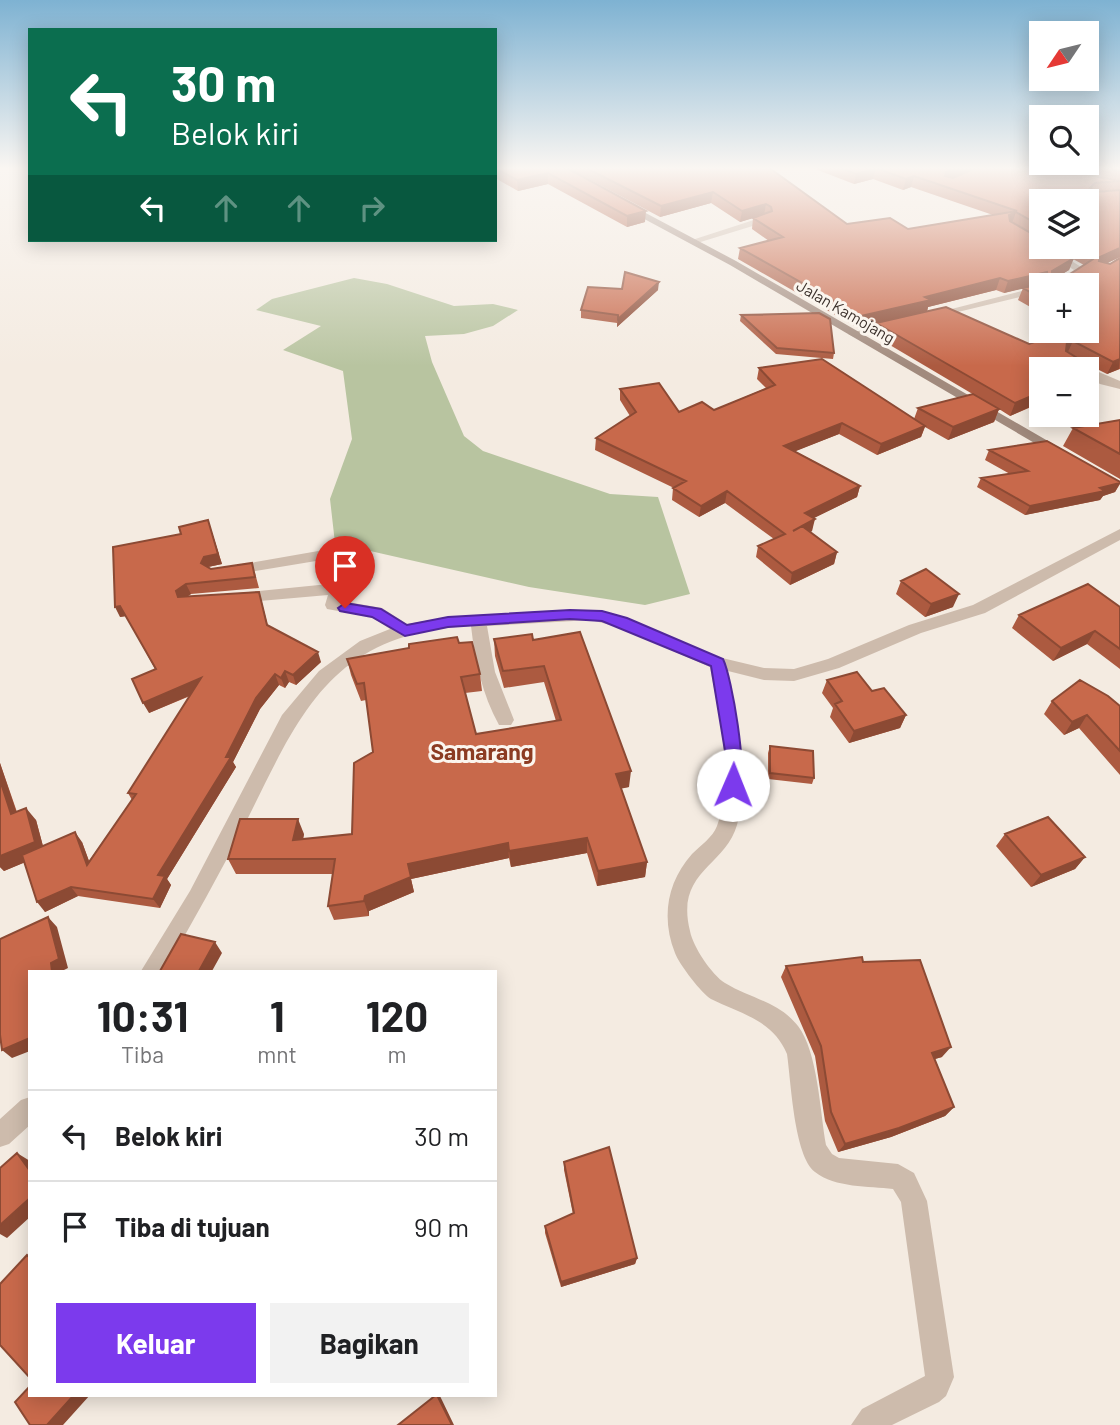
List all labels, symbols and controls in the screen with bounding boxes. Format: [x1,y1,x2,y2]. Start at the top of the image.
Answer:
north arrow [1029,21,1099,91]
map controls [1029,21,1099,427]
text: 30 m [171,53,276,112]
icon: left [56,56,147,147]
button: search [1029,105,1099,175]
text: Belok kiri [171,113,299,151]
icon: left [134,189,172,227]
icon: ahead [207,189,245,227]
icon: ahead [280,189,318,227]
icon: right [353,189,391,227]
button: layers [1029,189,1099,259]
button: + [1029,273,1099,343]
street label: Jalan Kamojang [794,275,898,347]
button: − [1029,357,1099,427]
pin [315,536,375,608]
icon: arrive [326,547,364,585]
district label: Samarang [430,737,534,765]
position arrow [696,748,770,822]
text: 10:31 [97,990,188,1040]
text: 1 [270,990,285,1040]
text: 120 [366,990,428,1040]
text: Tiba [121,1040,164,1068]
text: mnt [257,1040,297,1068]
text: m [387,1040,406,1068]
icon: left [56,1117,94,1155]
text: Belok kiri [115,1120,222,1151]
text: 30 m [414,1120,469,1151]
icon: arrive [56,1208,94,1246]
text: Tiba di tujuan [115,1211,270,1242]
text: 90 m [414,1211,469,1242]
button: Keluar [56,1303,256,1383]
button: Bagikan [270,1303,469,1383]

